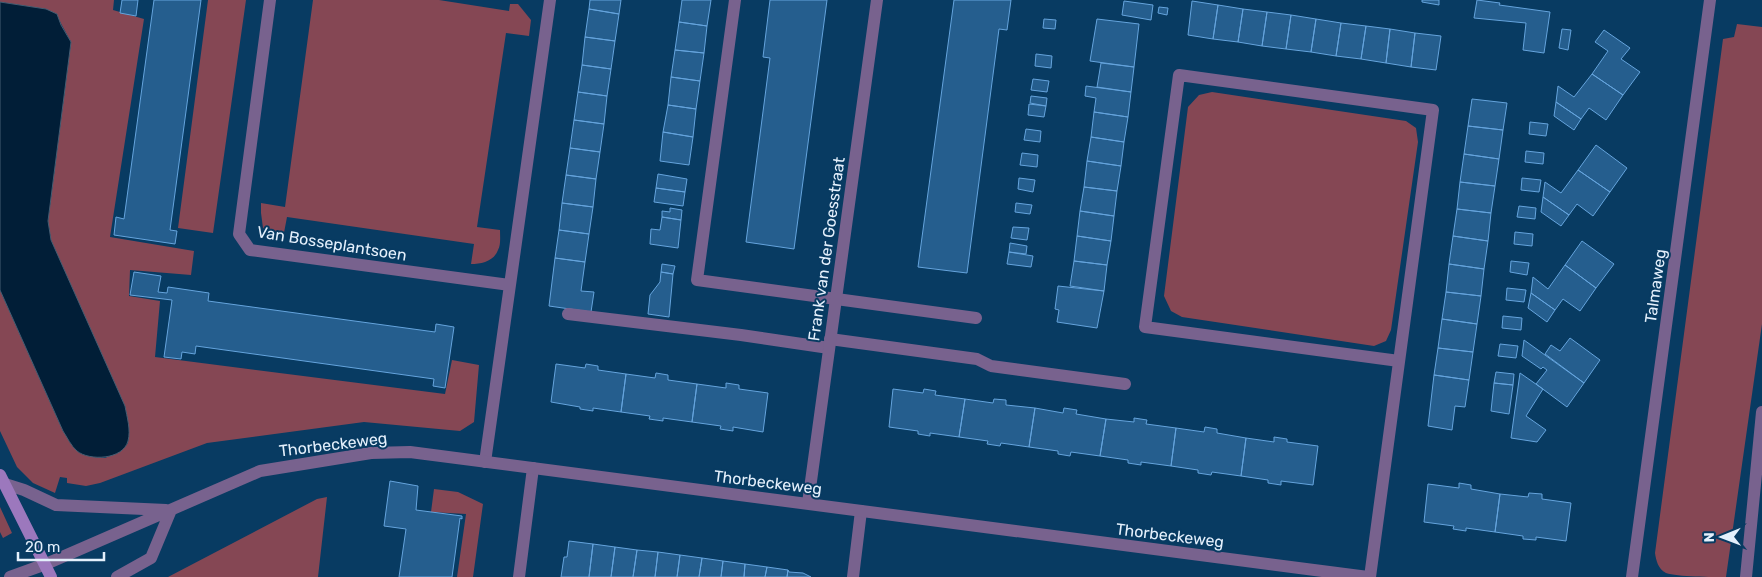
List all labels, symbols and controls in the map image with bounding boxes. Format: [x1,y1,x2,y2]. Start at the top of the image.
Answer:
street label: Frank van der Goesstraat [804,156,849,342]
street label: Van Bosseplantsoen [256,222,408,265]
street label: Talmaweg [1641,248,1670,324]
street label: Thorbeckeweg [278,428,388,461]
street label: Thorbeckeweg [713,466,823,499]
north arrow [1697,512,1747,562]
street label: Thorbeckeweg [1115,519,1225,552]
scale bar [18,530,104,562]
text: N [1701,532,1718,542]
text: 20 m [25,538,60,556]

